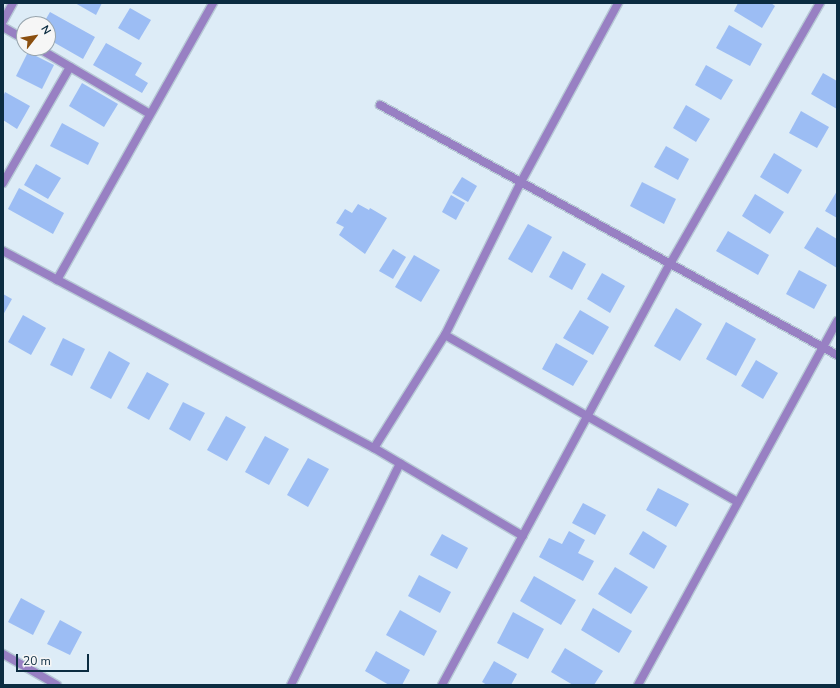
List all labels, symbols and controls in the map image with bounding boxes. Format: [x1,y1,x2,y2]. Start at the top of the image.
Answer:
north arrow [16,16,56,56]
text: N [37,23,54,37]
scale bar [18,646,91,672]
text: 20 m [23,653,51,669]

